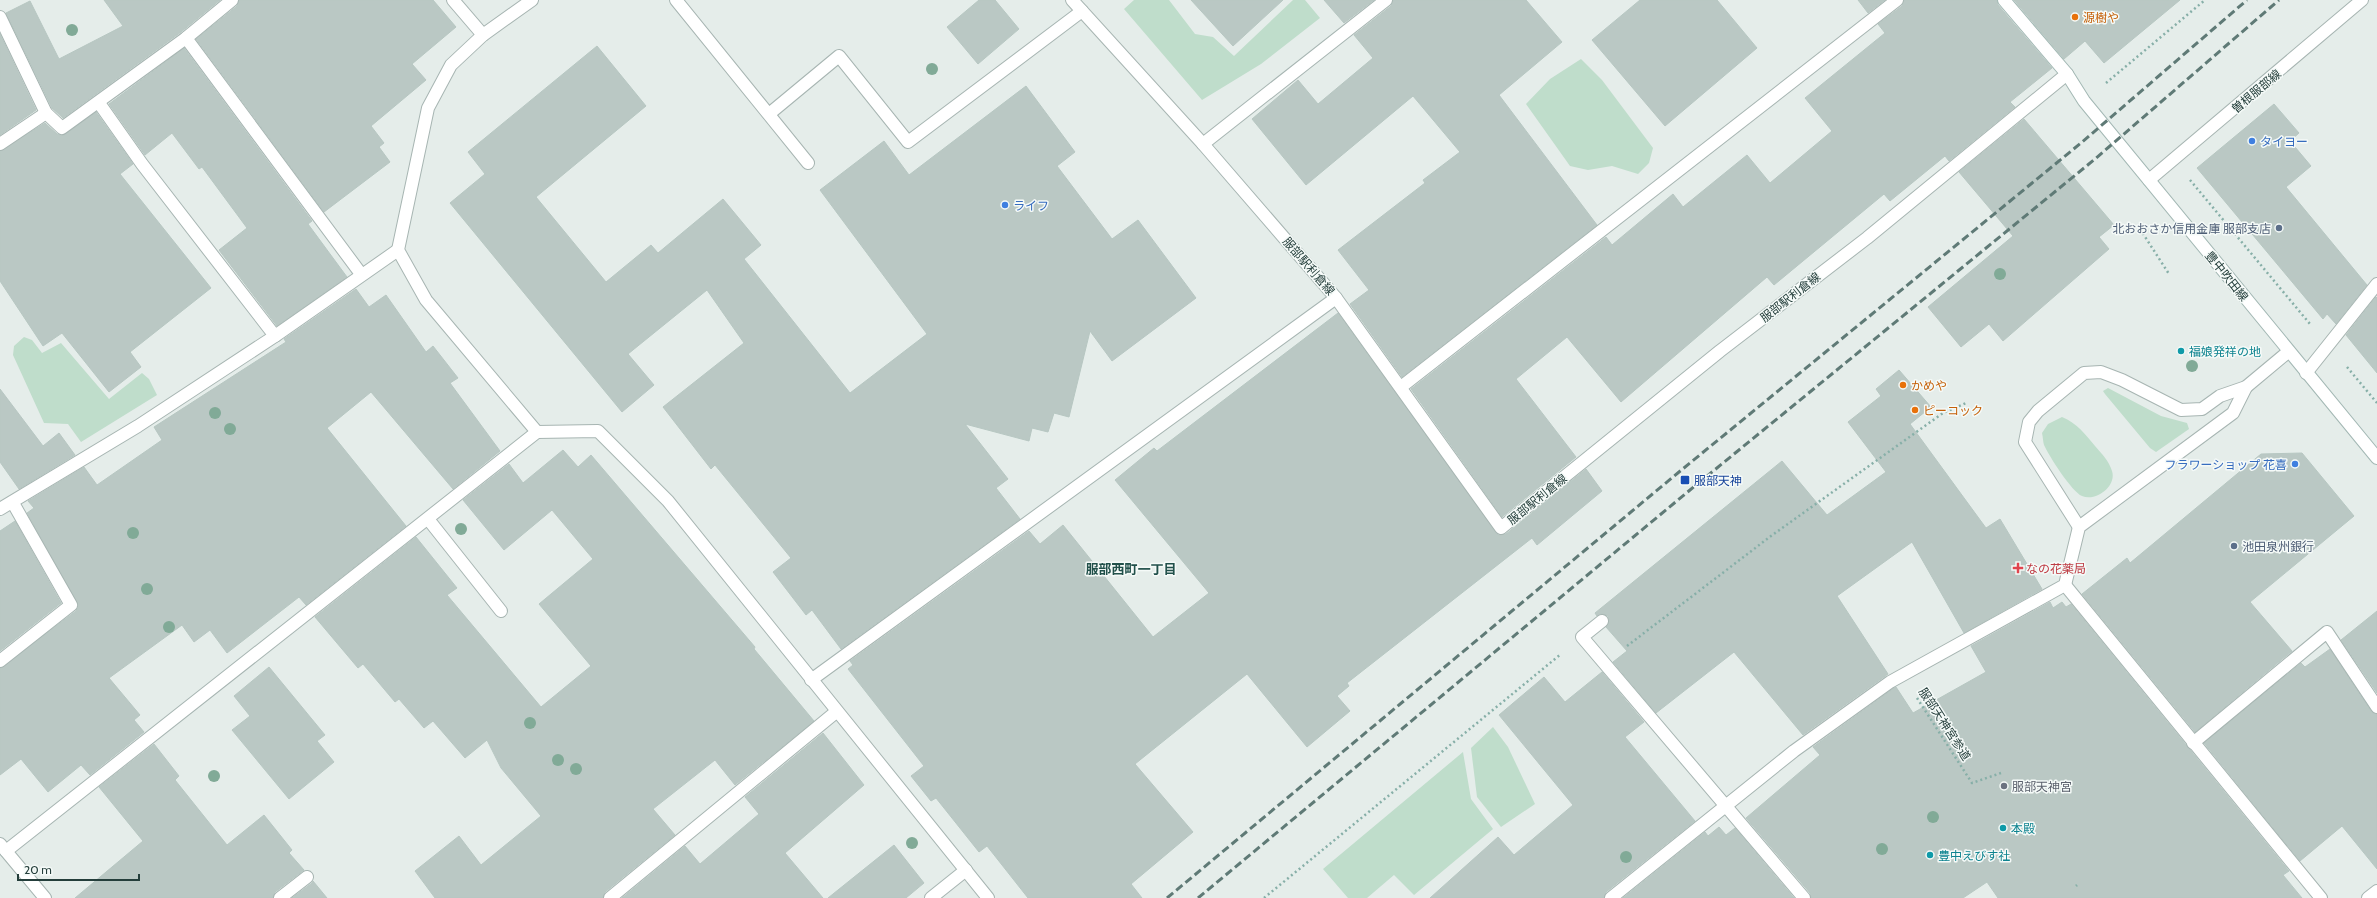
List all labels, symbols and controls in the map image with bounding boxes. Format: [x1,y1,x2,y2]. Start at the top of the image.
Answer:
place label: 源樹や [2083,10,2119,25]
marker: 源樹や [2070,12,2080,22]
street label: 曽根服部線 [2228,66,2284,116]
place label: タイヨー [2260,134,2308,149]
marker: タイヨー [2247,136,2257,146]
place label: ライフ [1013,198,1049,213]
marker: ライフ [1000,200,1010,210]
place label: 北おおさか信用金庫 服部支店 [2112,221,2271,236]
marker: 北おおさか信用金庫 服部支店 [2274,223,2284,233]
street label: 服部駅利倉線 [1280,234,1338,298]
street label: 豊中吹田線 [2202,248,2252,304]
street label: 服部駅利倉線 [1757,269,1823,325]
place label: 福娘発祥の地 [2189,344,2261,359]
marker: 福娘発祥の地 [2176,346,2186,356]
place label: かめや [1911,378,1947,393]
marker: かめや [1898,380,1908,390]
place label: ピーコック [1923,403,1983,418]
marker: ピーコック [1910,405,1920,415]
place label: フラワーショップ 花喜 [2165,457,2287,472]
marker: フラワーショップ 花喜 [2290,459,2300,469]
street label: 服部駅利倉線 [1504,471,1570,527]
place label: 服部天神 [1694,473,1742,488]
marker: 服部天神 [1679,474,1691,486]
place label: 池田泉州銀行 [2242,539,2314,554]
marker: 池田泉州銀行 [2229,541,2239,551]
district label: 服部西町一丁目 [1085,561,1177,577]
place label: なの花薬局 [2026,561,2086,576]
marker: なの花薬局 [2013,563,2023,573]
street label: 服部天神宮参道 [1916,685,1974,763]
place label: 服部天神宮 [2012,779,2072,794]
marker: 服部天神宮 [1999,781,2009,791]
place label: 本殿 [2011,821,2035,836]
marker: 本殿 [1998,823,2008,833]
place label: 豊中えびす社 [1938,848,2010,863]
marker: 豊中えびす社 [1925,850,1935,860]
scale bar [18,856,139,882]
text: 20 m [24,862,52,877]

